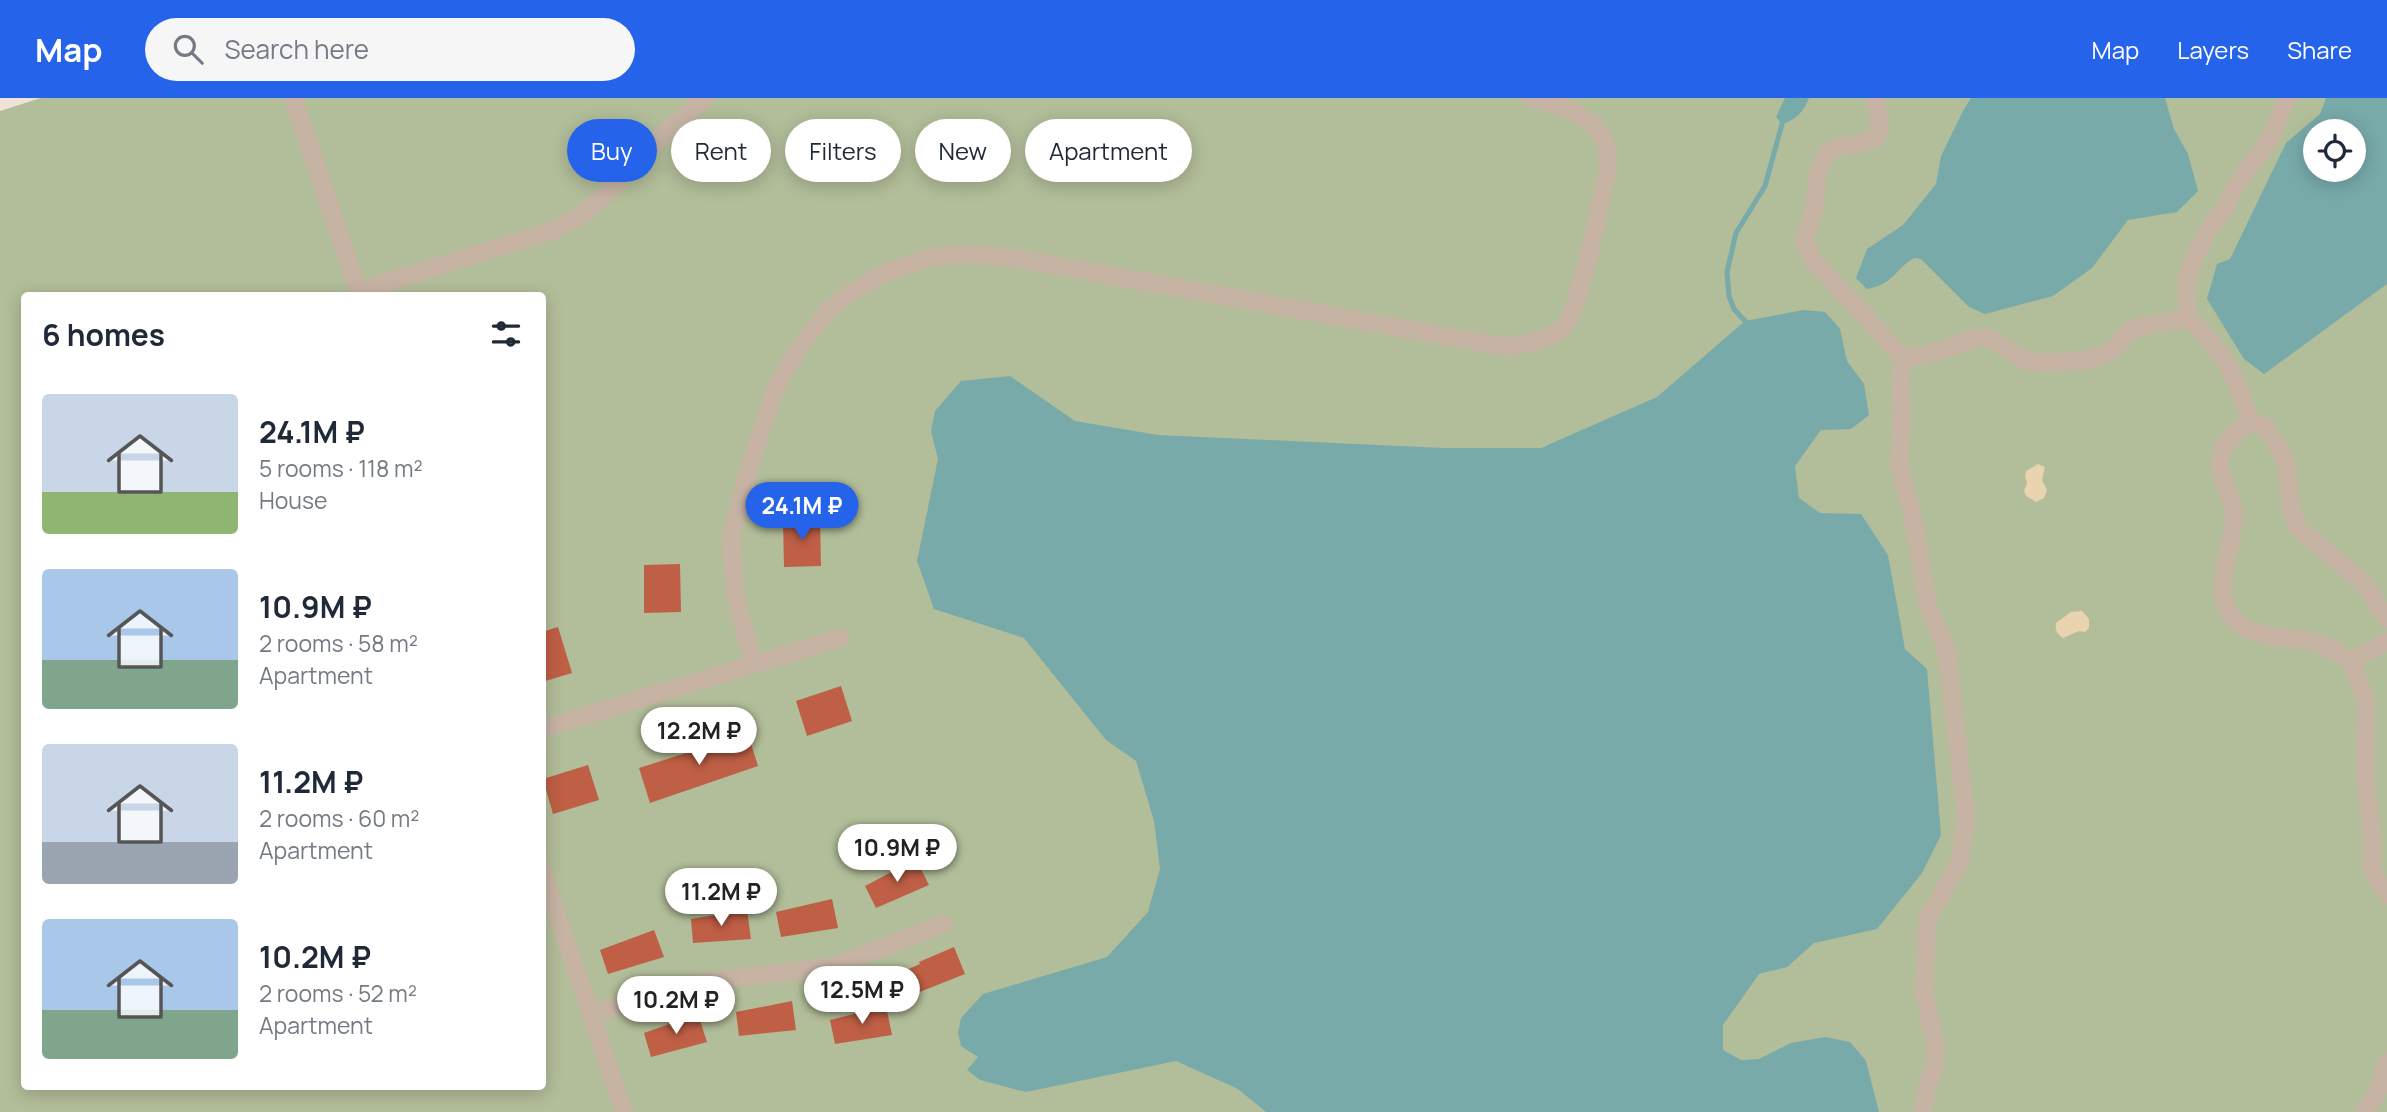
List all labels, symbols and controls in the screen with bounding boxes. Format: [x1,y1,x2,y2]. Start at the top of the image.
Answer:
search box [145,18,635,81]
text: Map [35,27,103,72]
icon: search [169,30,207,68]
text: Search here [225,31,369,67]
text: Map [2092,33,2139,66]
text: Layers [2177,33,2249,66]
text: Share [2287,33,2352,66]
chip: Buy [567,119,657,182]
chip: Rent [671,119,771,182]
chip: Filters [785,119,901,182]
chip: New [915,119,1011,182]
chip: Apartment [1025,119,1192,182]
map controls [2303,119,2366,182]
button: locate [2303,119,2366,182]
text: 6 homes [42,314,165,355]
icon: filters [487,315,525,353]
text: 24.1M ₽ [259,411,365,452]
icon: home [98,422,182,506]
text: 5 rooms · 118 m² [259,452,423,484]
pin: 24.1M ₽ [737,482,867,542]
text: House [259,484,328,516]
text: 24.1M ₽ [761,489,843,521]
text: 10.9M ₽ [259,586,372,627]
icon: home [98,597,182,681]
text: 2 rooms · 58 m² [259,627,418,659]
text: Apartment [259,659,373,691]
pin: 12.2M ₽ [634,708,764,767]
text: 12.2M ₽ [657,714,741,746]
text: 11.2M ₽ [259,761,363,802]
icon: home [98,772,182,856]
text: 2 rooms · 60 m² [259,802,420,834]
pin: 10.9M ₽ [832,824,962,884]
text: 10.9M ₽ [854,831,940,863]
text: Apartment [259,834,373,866]
pin: 11.2M ₽ [656,868,786,928]
text: 11.2M ₽ [681,875,761,907]
text: 10.2M ₽ [259,936,371,977]
icon: home [98,947,182,1031]
pin: 12.5M ₽ [797,967,927,1026]
text: 12.5M ₽ [820,973,904,1005]
pin: 10.2M ₽ [611,976,741,1036]
text: 2 rooms · 52 m² [259,977,417,1009]
text: 10.2M ₽ [633,983,719,1015]
text: Apartment [259,1009,373,1041]

